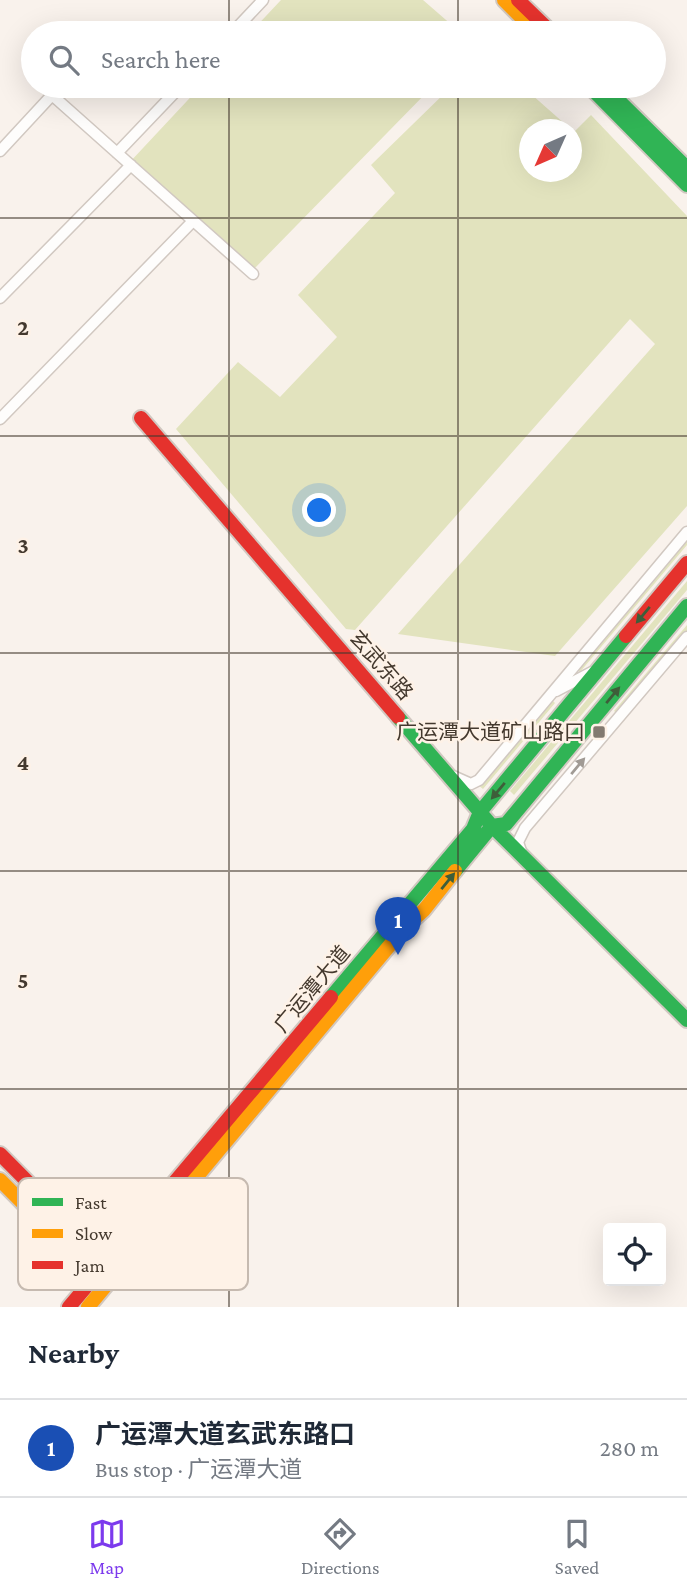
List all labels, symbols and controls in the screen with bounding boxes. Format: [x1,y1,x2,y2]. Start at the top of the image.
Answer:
search box [21,21,666,98]
icon: search [45,41,83,79]
text: Search here [101,45,220,74]
north arrow [519,119,582,182]
text: 2 [17,314,29,340]
your location [302,493,336,527]
text: 3 [17,532,29,558]
one-way arrow [636,607,651,624]
street label: 玄武东路 [344,625,418,705]
one-way arrow [605,686,620,703]
place label: 广运潭大道矿山路口 [396,720,585,744]
marker: 广运潭大道矿山路口 [591,724,607,740]
text: 4 [17,749,29,775]
one-way arrow [570,758,585,776]
one-way arrow [491,782,506,799]
one-way arrow [440,872,455,890]
pin: 1 [375,897,421,955]
street label: 广运潭大道 [269,941,355,1037]
text: 5 [17,967,29,993]
legend [18,1178,248,1290]
text: Fast [75,1192,107,1213]
text: Slow [75,1223,112,1244]
map controls [603,1223,666,1286]
button: locate [603,1223,666,1286]
text: Jam [73,1255,105,1276]
text: Nearby [28,1336,119,1369]
text: 广运潭大道玄武东路口 [95,1420,355,1449]
text: 1 [47,1435,55,1461]
text: 280 m [600,1435,659,1461]
text: Bus stop · 广运潭大道 [95,1456,302,1482]
tab: Map [88,1515,126,1578]
tab: Directions [301,1515,380,1578]
tab: Saved [555,1515,599,1578]

